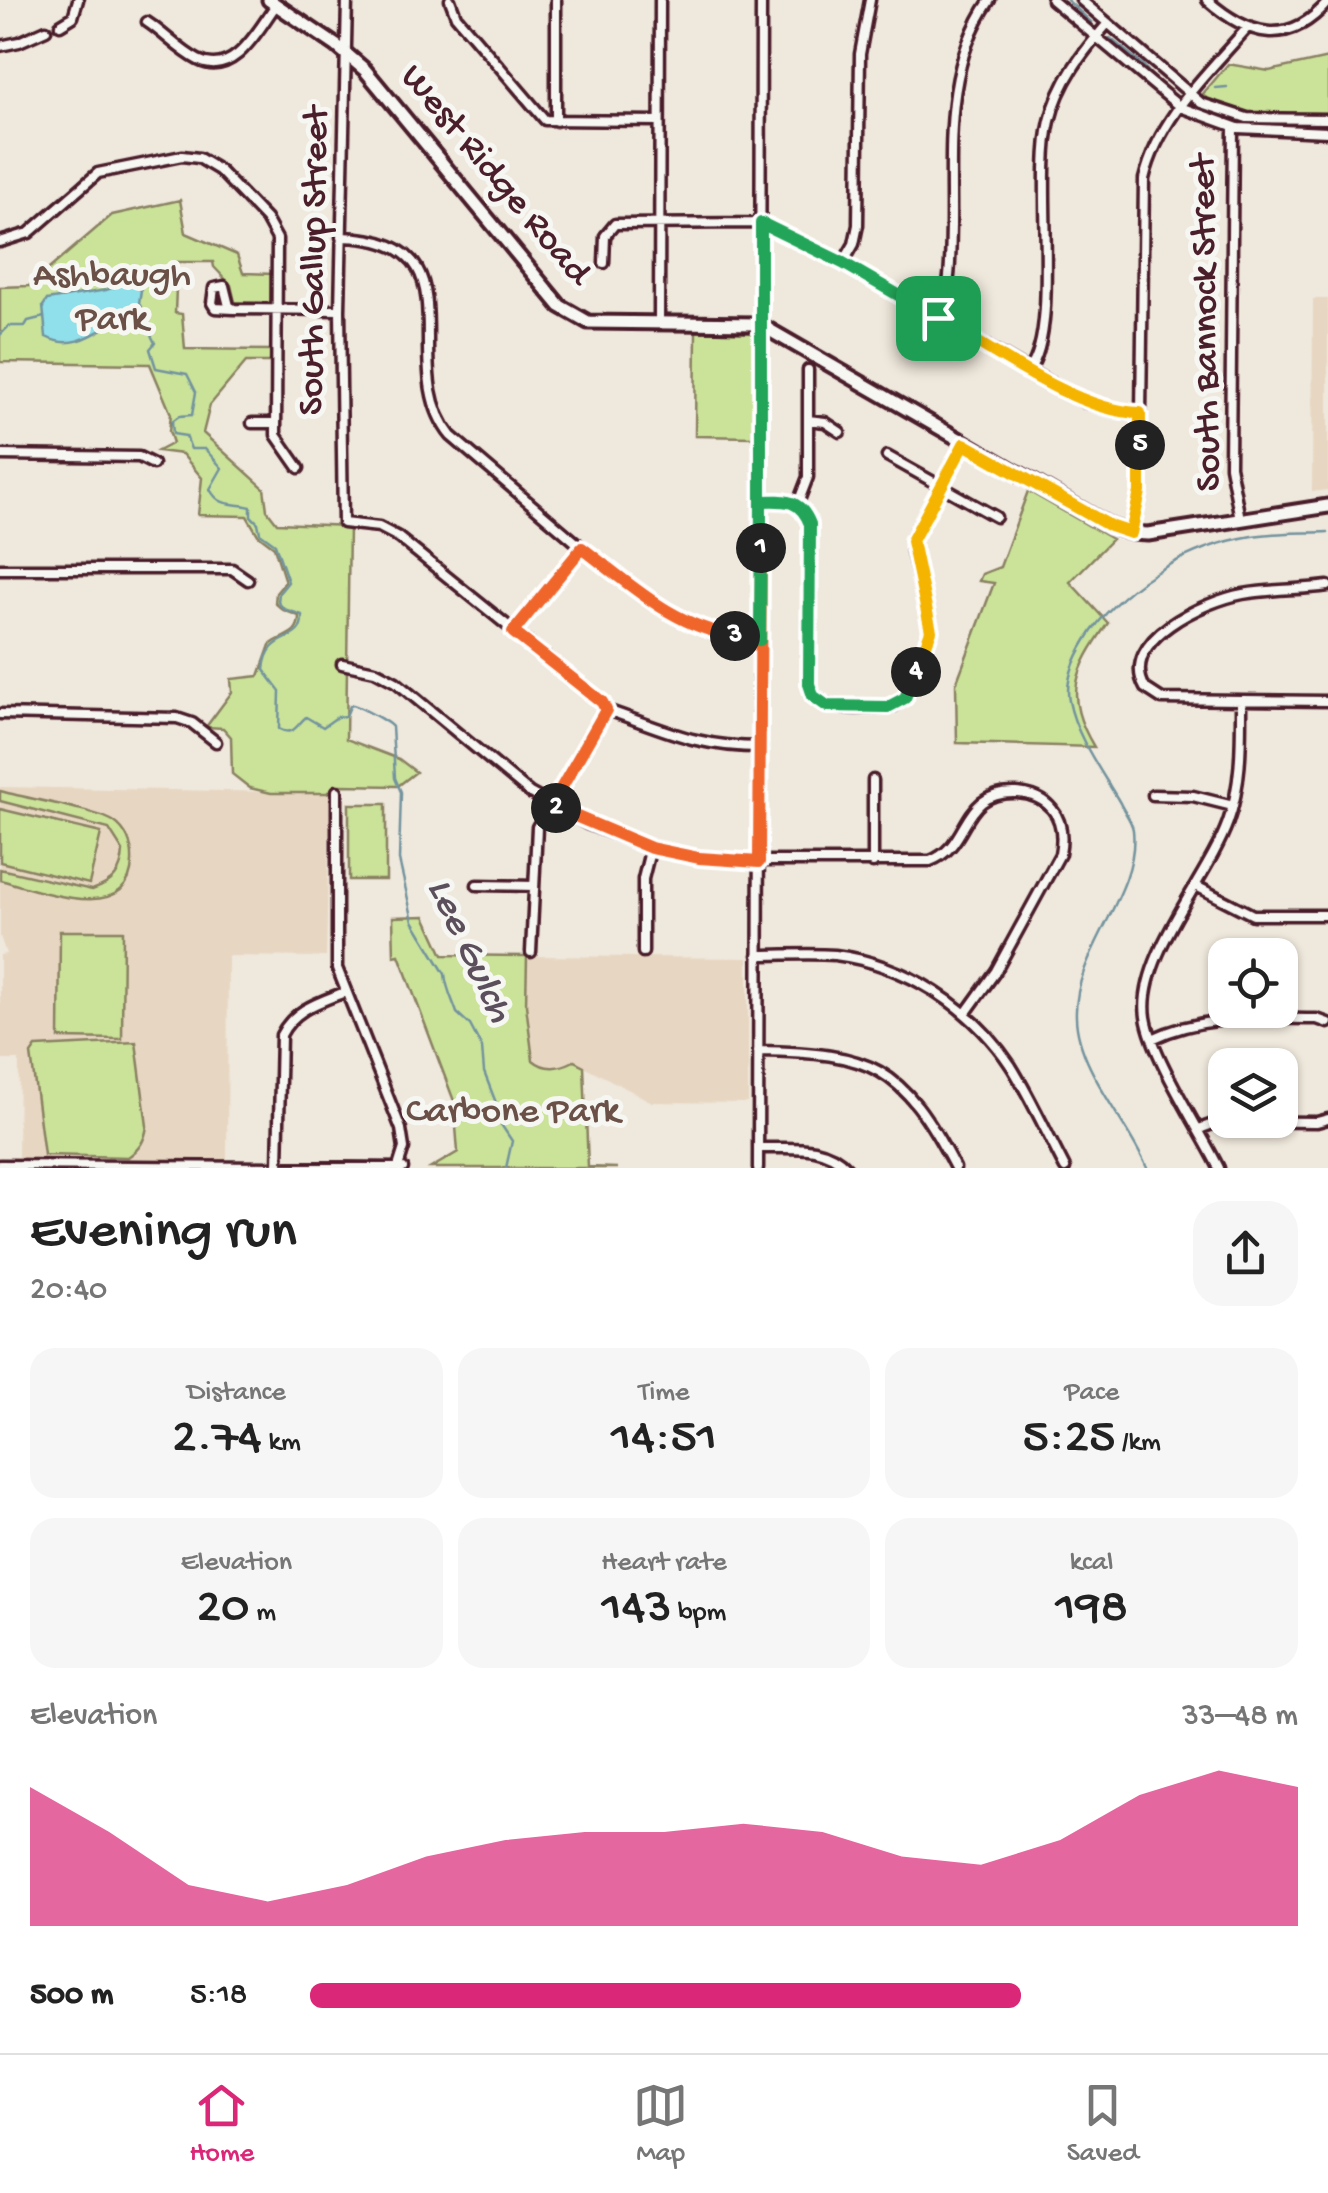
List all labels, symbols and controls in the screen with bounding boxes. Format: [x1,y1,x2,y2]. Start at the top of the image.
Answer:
street label: West Ridge Road [389,57,601,297]
street label: South Gallup Street [291,103,341,416]
street label: South Bannock Street [1183,151,1233,492]
park label: Ashbaugh Park [33,255,191,343]
pin [896,276,981,361]
icon: arrive [911,291,966,346]
pin: 5 [1115,420,1165,470]
text: 5 [1133,428,1147,461]
pin: 1 [736,523,786,573]
text: 1 [755,531,767,564]
pin: 3 [710,611,760,661]
text: 3 [728,619,742,652]
pin: 4 [891,647,941,697]
text: 4 [909,655,923,688]
pin: 2 [531,783,581,833]
text: 2 [549,791,563,824]
water label: Lee Gulch [414,872,522,1031]
map controls [1208,938,1298,1138]
button: locate [1208,938,1298,1028]
button: layers [1208,1048,1298,1138]
park label: Carbone Park [406,1091,623,1135]
button: share [1193,1201,1298,1306]
text: Evening run [30,1202,297,1266]
text: 20:40 [30,1272,107,1310]
text: Distance [187,1377,286,1410]
text: Time [638,1377,690,1410]
text: Pace [1064,1377,1119,1410]
text: 2.74 [172,1410,262,1469]
text: 14:51 [611,1410,717,1469]
text: 5:25 [1022,1410,1115,1469]
text: km [262,1427,301,1460]
text: /km [1115,1427,1161,1460]
text: Elevation [181,1547,292,1580]
text: Heart rate [601,1547,727,1580]
text: kcal [1070,1547,1114,1580]
text: 20 [197,1580,250,1639]
text: 143 [602,1580,671,1639]
text: 198 [1055,1580,1128,1639]
text: m [250,1597,276,1630]
text: bpm [671,1597,726,1630]
text: Elevation [30,1698,157,1736]
text: 33–48 m [1182,1698,1298,1736]
text: 500 m [30,1977,113,2015]
text: 5:18 [190,1977,247,2015]
tab: Home [189,2078,254,2171]
tab: Map [633,2078,688,2171]
tab: Saved [1067,2078,1139,2171]

